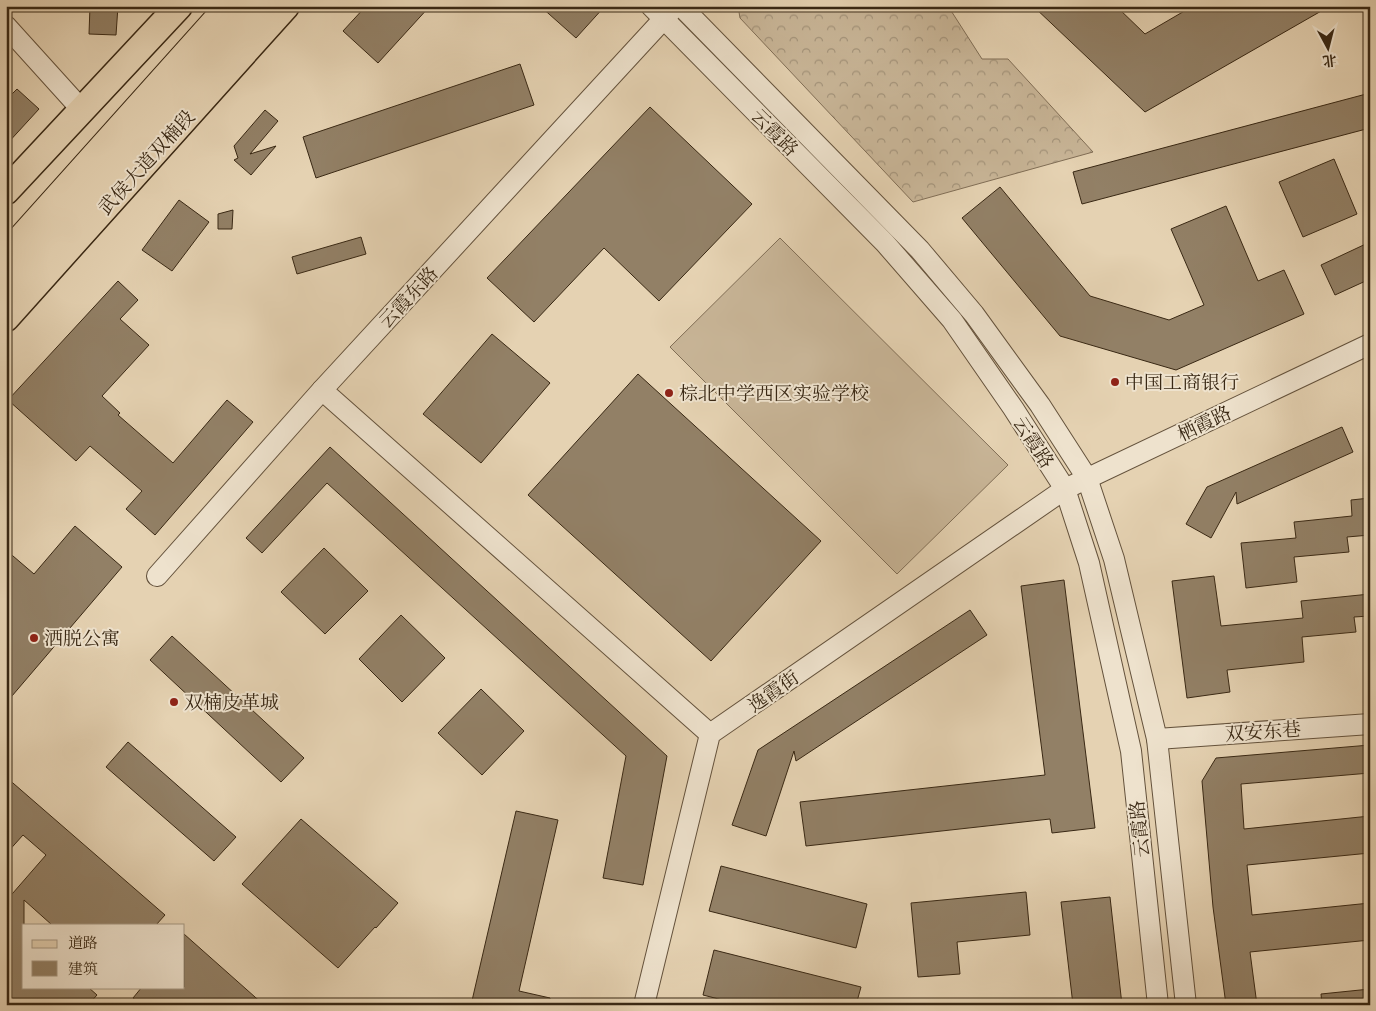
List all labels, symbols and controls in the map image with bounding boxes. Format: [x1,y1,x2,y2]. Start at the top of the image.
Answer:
north arrow [1304,22,1354,72]
text: 北 [1322,51,1338,70]
street label: 云霞路 [746,105,802,161]
street label: 武侯大道双楠段 [94,106,199,219]
street label: 云霞东路 [375,262,443,333]
place label: 中国工商银行 [1125,372,1239,394]
marker: 中国工商银行 [1109,376,1121,388]
place label: 棕北中学西区实验学校 [679,383,869,405]
marker: 棕北中学西区实验学校 [663,387,675,399]
street label: 栖霞路 [1174,402,1235,446]
street label: 云霞路 [1008,413,1058,472]
place label: 洒脱公寓 [44,628,120,650]
marker: 洒脱公寓 [28,632,40,644]
street label: 逸霞街 [744,666,803,717]
place label: 双楠皮革城 [184,692,279,714]
marker: 双楠皮革城 [168,696,180,708]
street label: 双安东巷 [1224,718,1302,746]
street label: 云霞路 [1126,799,1154,858]
legend [22,924,185,988]
text: 道路 [68,934,98,952]
text: 建筑 [68,960,98,978]

